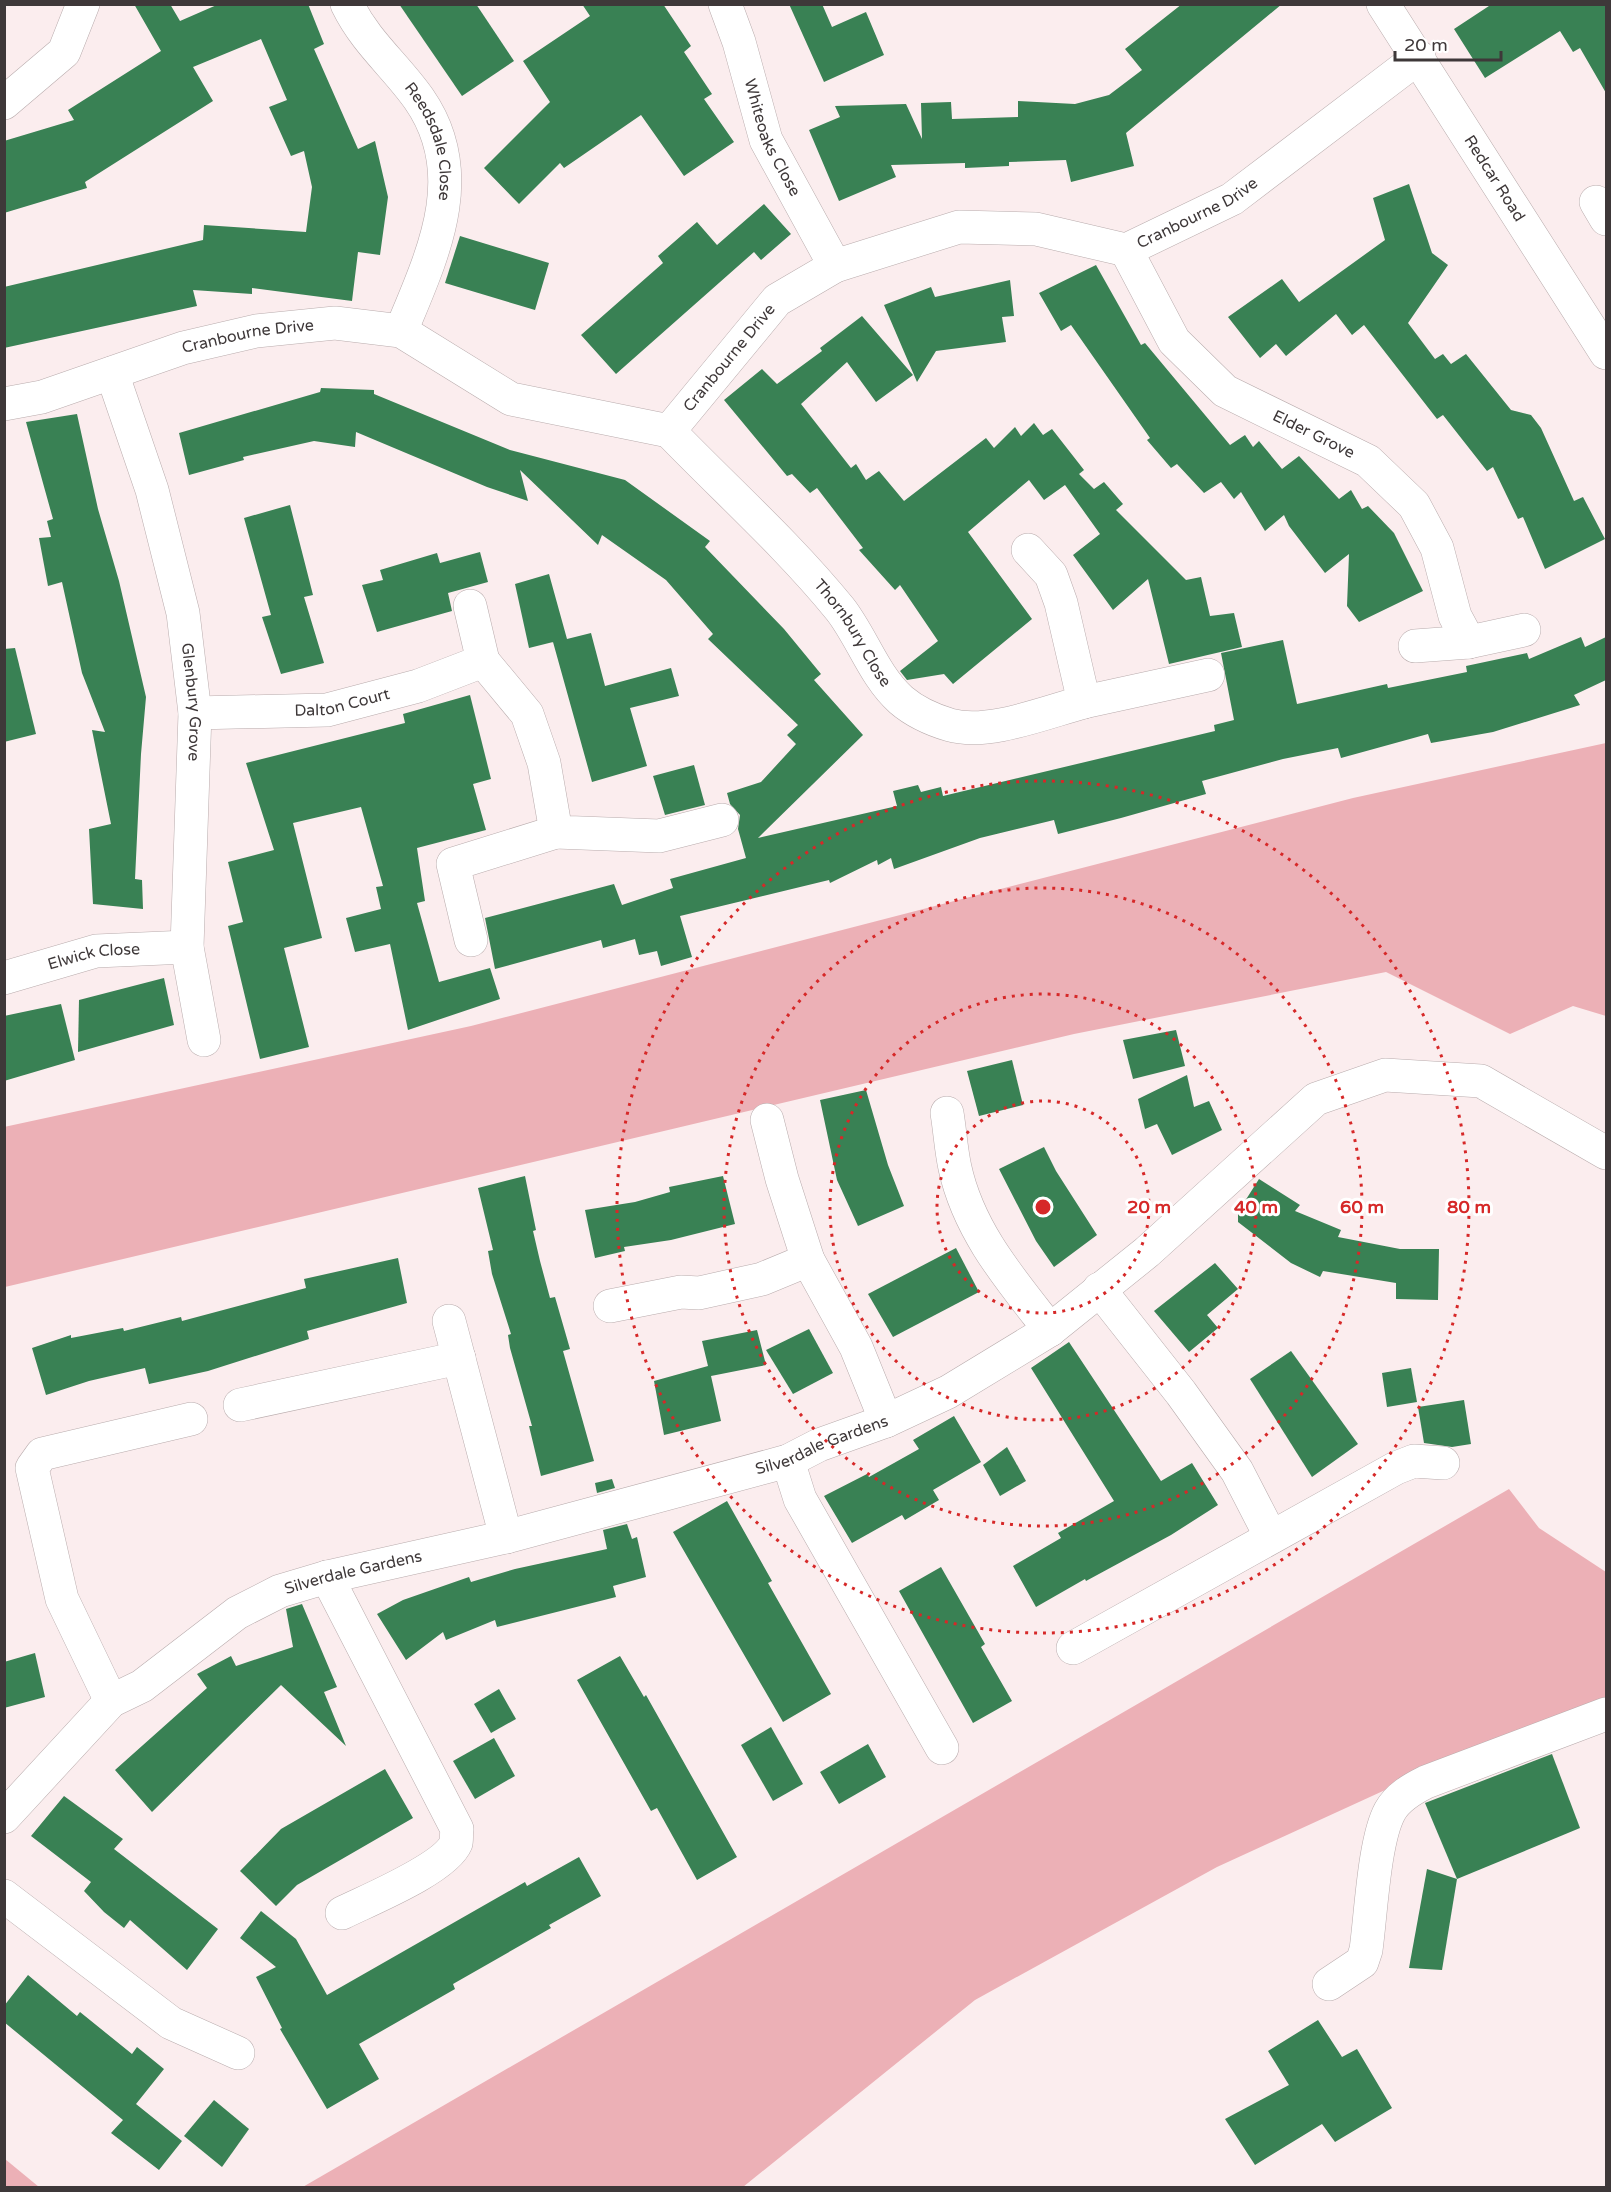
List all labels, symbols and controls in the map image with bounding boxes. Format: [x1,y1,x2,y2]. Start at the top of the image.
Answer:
scale bar [1395,24,1502,62]
text: 20 m [1404,34,1448,56]
street label: Whiteoaks Close [740,77,805,200]
street label: Reedsdale Close [400,78,455,202]
street label: Redcar Road [1459,131,1529,225]
street label: Cranbourne Drive [1134,173,1262,253]
street label: Cranbourne Drive [679,300,780,416]
street label: Cranbourne Drive [180,315,315,358]
street label: Elder Grove [1269,406,1358,463]
street label: Thornbury Close [809,575,895,691]
street label: Glenbury Grove [177,642,205,761]
street label: Dalton Court [294,684,392,721]
street label: Elwick Close [45,939,140,975]
text: 20 m [1127,1196,1171,1218]
text: 40 m [1234,1196,1278,1218]
text: 60 m [1340,1196,1384,1218]
text: 80 m [1447,1196,1491,1218]
centre of rings [1033,1197,1053,1217]
street label: Silverdale Gardens [753,1411,891,1479]
street label: Silverdale Gardens [282,1546,424,1599]

